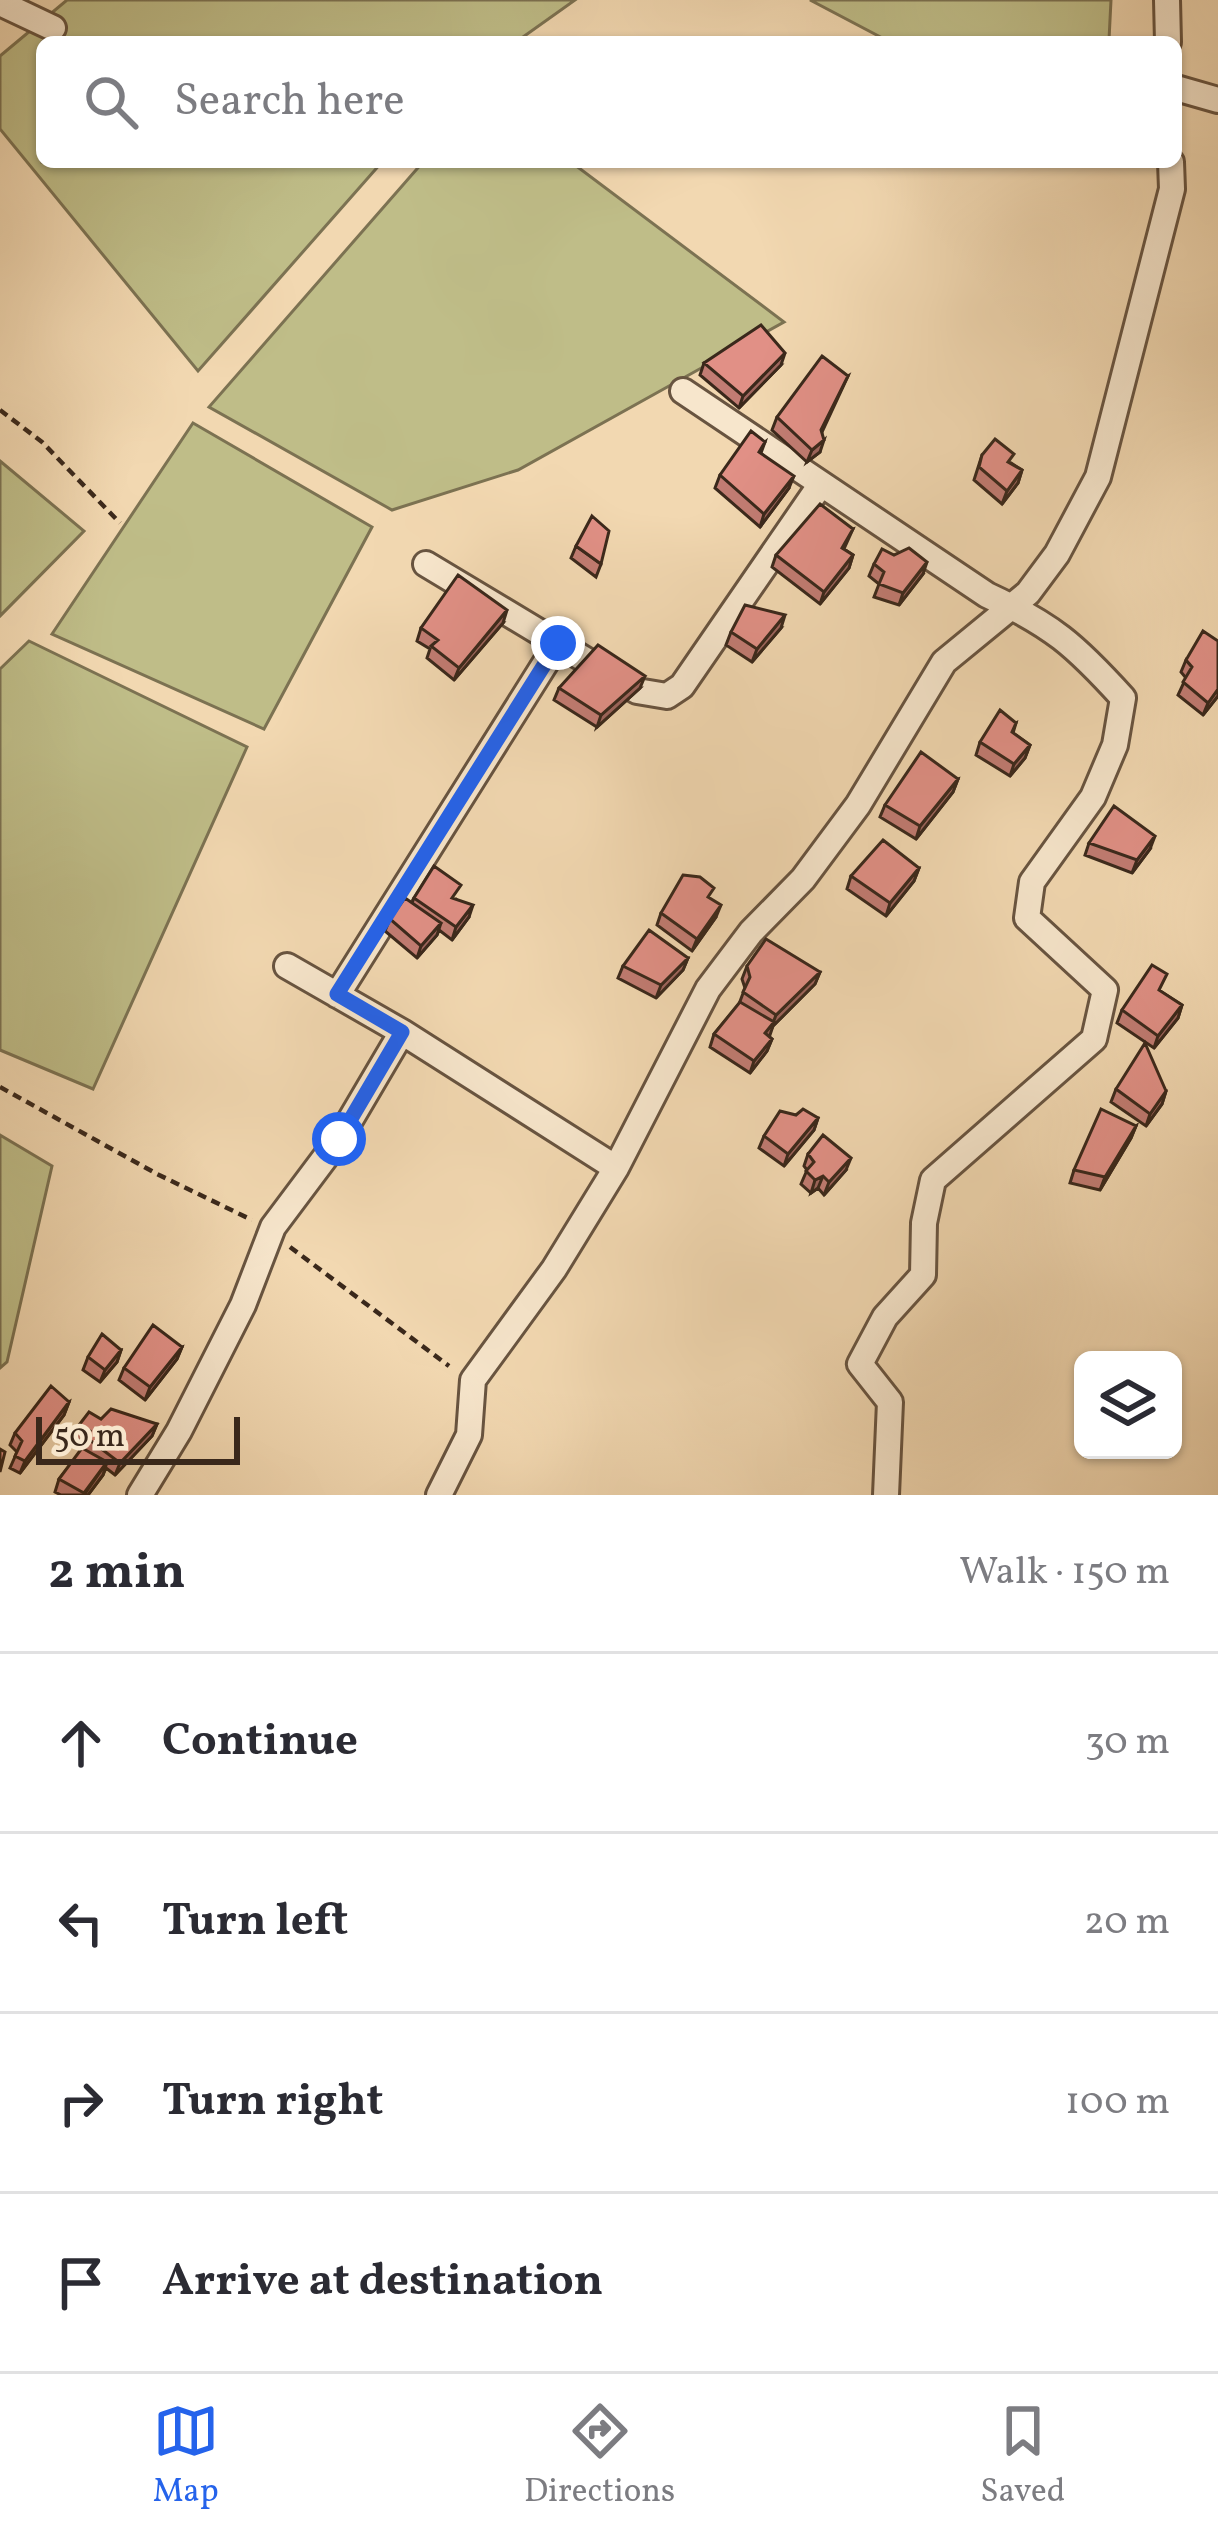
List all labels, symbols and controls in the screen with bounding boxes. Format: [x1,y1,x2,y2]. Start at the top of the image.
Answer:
search box [36,36,1182,168]
icon: search [78,69,144,135]
text: Search here [174,71,405,134]
route end [531,616,585,670]
route start [312,1112,366,1166]
map controls [1074,1351,1182,1459]
button: layers [1074,1351,1182,1459]
scale bar [36,1411,240,1464]
text: 50 m [54,1415,125,1461]
text: 2 min [48,1538,186,1609]
text: Walk · 150 m [959,1546,1170,1600]
icon: ahead [48,1710,114,1776]
text: Continue [162,1711,358,1774]
text: 30 m [1085,1716,1170,1770]
icon: left [48,1890,114,1956]
text: Turn left [162,1891,348,1954]
text: 20 m [1084,1896,1170,1950]
icon: right [48,2070,114,2136]
text: Turn right [162,2071,383,2134]
text: 100 m [1065,2076,1170,2130]
icon: arrive [48,2250,114,2316]
text: Arrive at destination [162,2251,603,2314]
tab: Map [153,2398,219,2516]
tab: Directions [524,2398,675,2516]
tab: Saved [980,2398,1065,2516]

